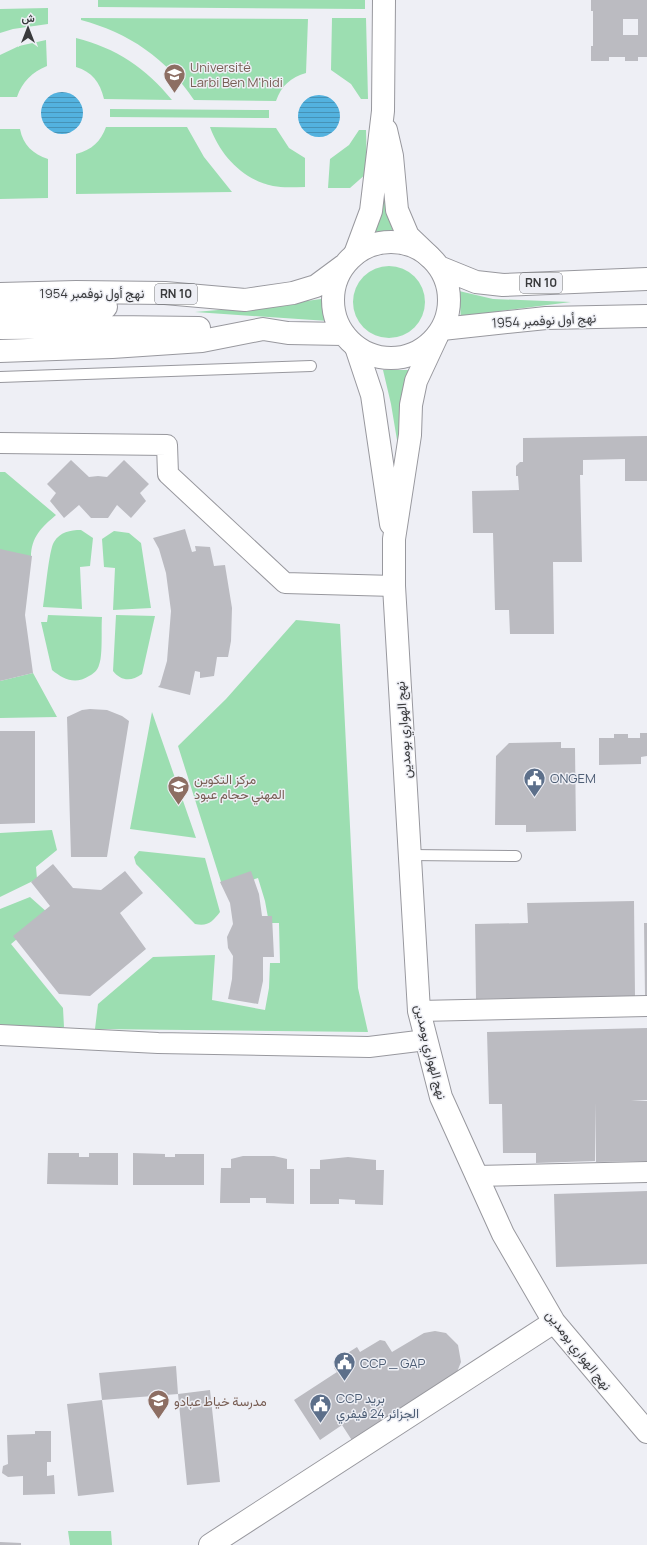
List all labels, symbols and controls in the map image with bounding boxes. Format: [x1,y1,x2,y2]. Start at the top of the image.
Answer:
north arrow [8,8,48,48]
text: ش [21,10,35,25]
place label: Université Larbi Ben M'hidi [190,58,283,91]
school or university icon: Université Larbi Ben M'hidi [161,61,187,94]
road number: RN 10 [520,273,562,293]
street label: نهج أول نوفمبر 1954 [40,284,145,303]
road number: RN 10 [155,284,197,304]
street label: نهج أول نوفمبر 1954 [491,308,597,333]
street label: نهج الهواري بومدين [391,680,417,779]
public building icon: ONGEM [521,765,547,798]
place label: ONGEM [550,769,596,787]
place label: مركز التكوين المهني حجام عبود [194,770,285,805]
school or university icon: مركز التكوين المهني حجام عبود [166,773,192,806]
street label: نهج الهواري بومدين [409,1003,452,1102]
street label: نهج الهواري بومدين [540,1306,616,1395]
public building icon: CCP _ GAP [331,1350,357,1383]
place label: CCP _ GAP [360,1354,425,1372]
school or university icon: مدرسة خياط عبادو [145,1388,171,1421]
place label: CCP بريد الجزائر 24 فيفري [336,1389,419,1424]
place label: مدرسة خياط عبادو [174,1392,267,1410]
public building icon: CCP بريد الجزائر 24 فيفري [308,1392,334,1425]

